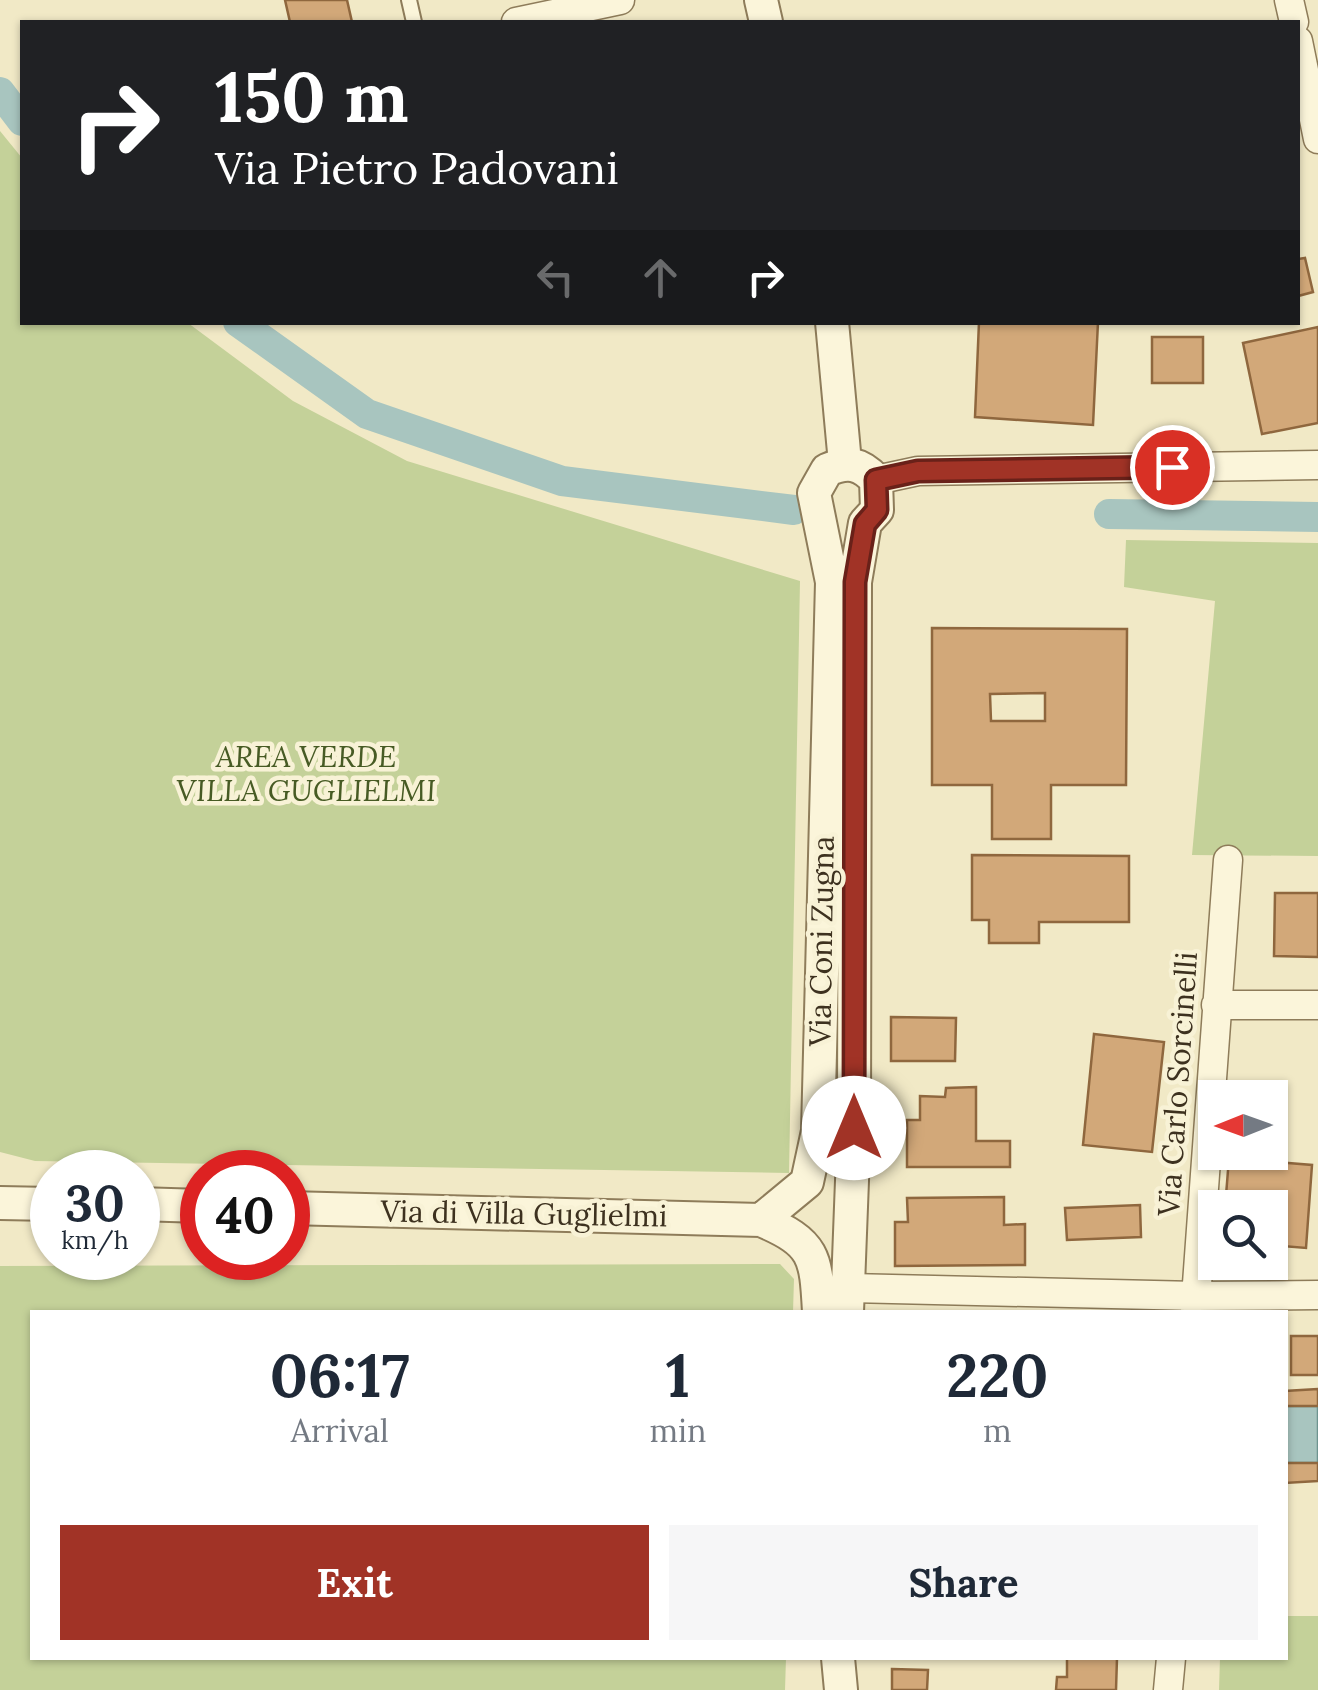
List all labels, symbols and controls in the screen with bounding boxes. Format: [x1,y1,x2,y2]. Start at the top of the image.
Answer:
text: 150 m [215,52,409,141]
icon: right [50,60,180,190]
text: Via Pietro Padovani [215,139,619,196]
icon: left [528,250,583,305]
icon: ahead [633,250,688,305]
icon: right [738,250,793,305]
pin [1130,425,1215,510]
icon: arrive [1145,440,1200,495]
park label: AREA VERDE VILLA GUGLIELMI [176,737,436,809]
street label: Via Coni Zugna [800,835,843,1048]
street label: Via Carlo Sorcinelli [1149,951,1205,1218]
position arrow [802,1076,906,1180]
north arrow [1198,1080,1288,1170]
map controls [1198,1080,1288,1280]
speed limit sign: 40 [180,1150,310,1280]
text: 30 [65,1171,125,1235]
button: search [1198,1190,1288,1280]
street label: Via di Villa Guglielmi [379,1191,668,1235]
text: km/h [61,1224,129,1256]
text: 06:17 [270,1337,410,1413]
text: 1 [666,1337,690,1413]
text: 220 [946,1337,1048,1413]
text: Arrival [291,1410,389,1451]
text: min [649,1410,707,1451]
text: m [983,1410,1012,1451]
button: Exit [60,1525,649,1640]
button: Share [669,1525,1258,1640]

